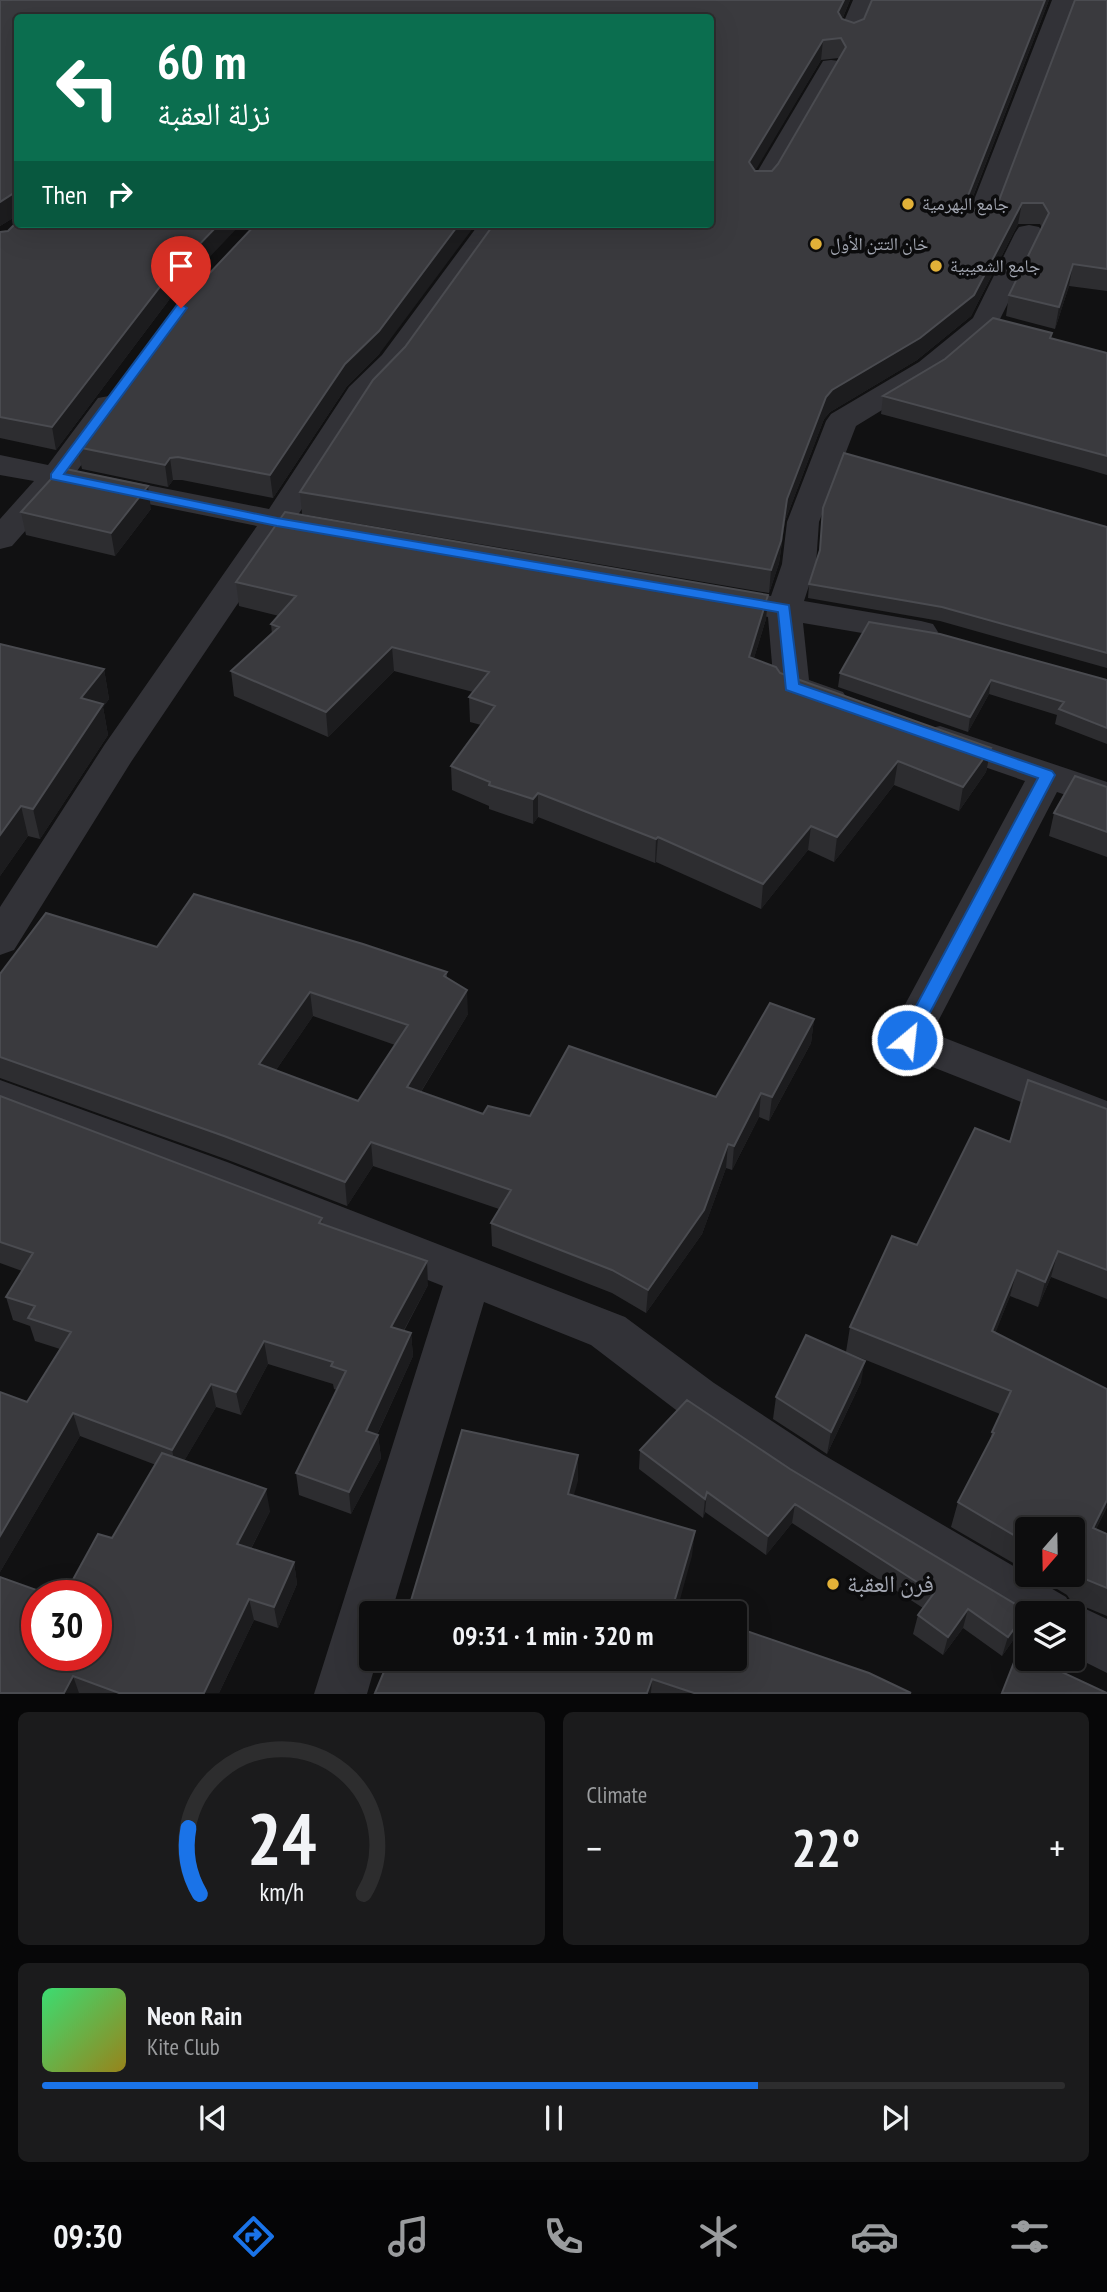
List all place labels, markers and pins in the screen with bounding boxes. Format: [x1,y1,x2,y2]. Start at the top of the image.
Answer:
place label: جامع البهرمية [922,192,1009,216]
marker: جامع البهرمية [900,196,916,212]
place label: خان التتن الأول [830,232,929,255]
pin [151,236,211,308]
marker: خان التتن الأول [808,236,824,252]
place label: جامع الشعيبية [950,254,1040,278]
marker: جامع الشعيبية [928,258,944,274]
place label: فرن العقبة [847,1568,934,1599]
marker: فرن العقبة [825,1576,841,1592]

